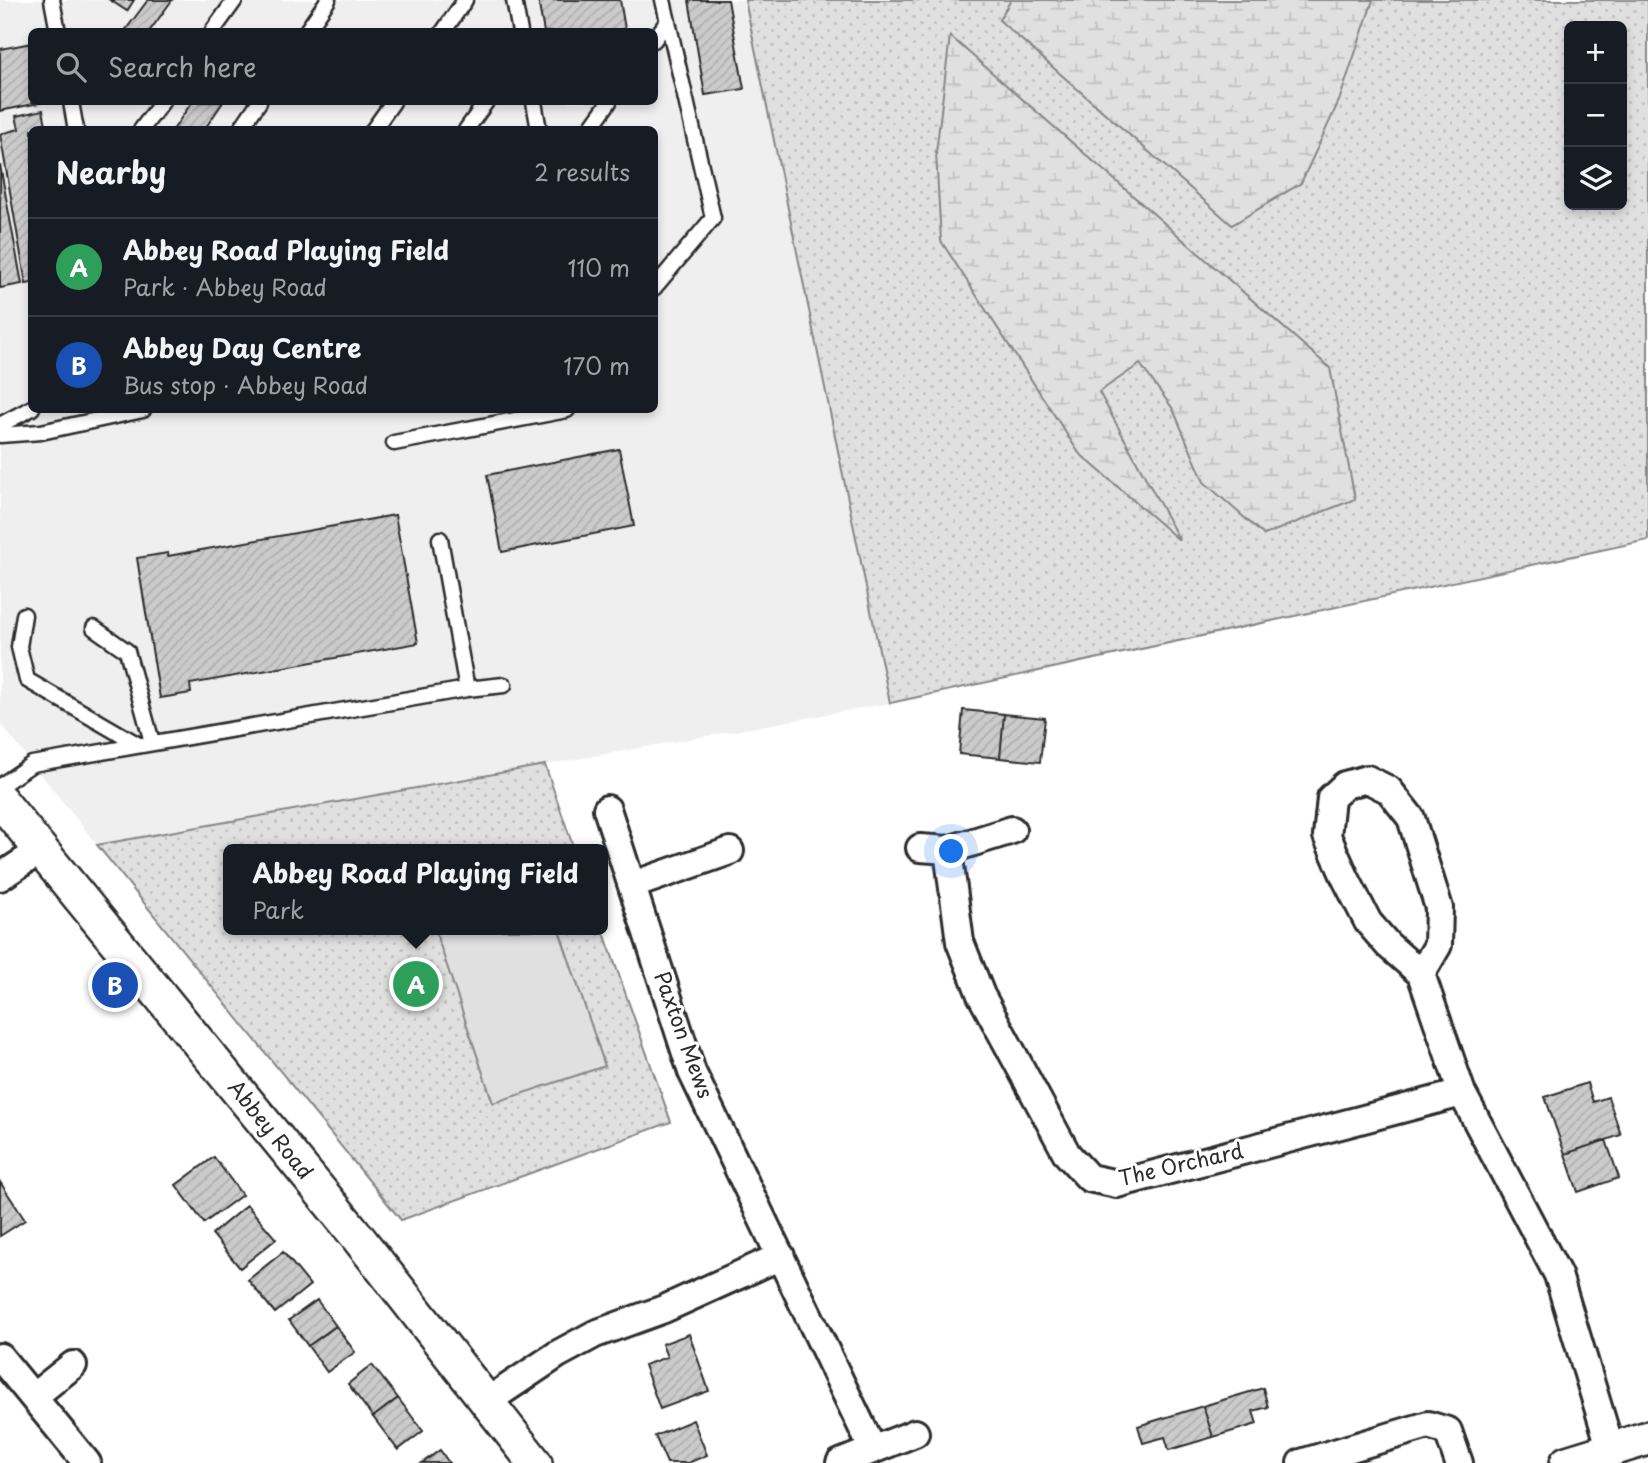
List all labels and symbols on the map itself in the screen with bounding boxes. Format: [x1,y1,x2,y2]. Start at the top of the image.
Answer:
your location [934,834,968,868]
pin: A [393,958,439,1010]
pin: B [92,959,138,1011]
street label: Paxton Mews [647,966,723,1102]
street label: Abbey Road [221,1072,322,1186]
street label: The Orchard [1115,1133,1246,1193]

